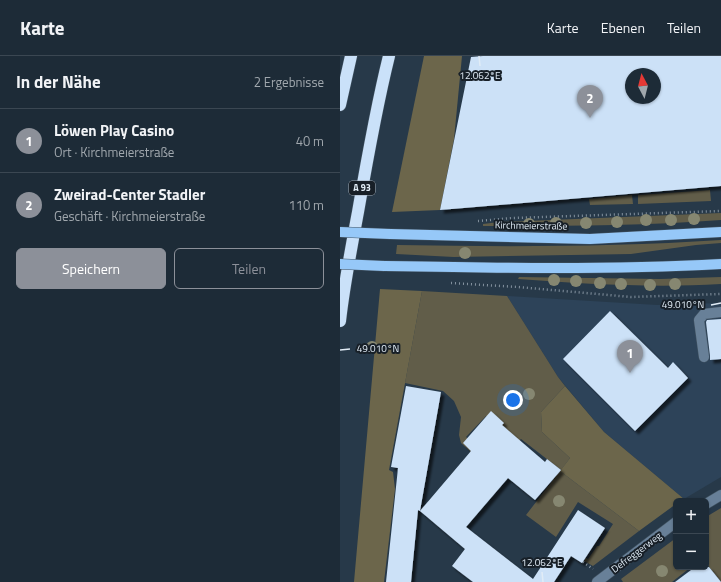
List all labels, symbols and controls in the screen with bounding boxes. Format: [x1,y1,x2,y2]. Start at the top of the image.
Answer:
text: Karte [20,13,65,42]
text: Karte [547,17,579,38]
text: Ebenen [601,17,645,38]
text: Teilen [667,17,701,38]
text: 12.062°E [459,68,501,83]
north arrow [625,68,661,104]
text: In der Nähe [16,69,101,95]
text: 2 Ergebnisse [254,72,324,92]
pin: 2 [577,85,603,118]
text: Löwen Play Casino [54,119,174,142]
text: 1 [25,131,33,151]
text: 40 m [296,131,324,151]
text: Ort · Kirchmeierstraße [54,142,174,162]
road number: A 93 [349,181,375,195]
text: Zweirad-Center Stadler [54,183,205,206]
text: 2 [25,195,33,215]
text: 110 m [288,195,324,215]
text: Geschäft · Kirchmeierstraße [54,206,205,226]
street label: Kirchmeierstraße [495,217,567,234]
button: Speichern [16,248,166,289]
button: Teilen [174,248,324,289]
text: 49.010°N [662,297,704,312]
pin: 1 [617,340,643,373]
text: 49.010°N [357,341,399,356]
your location [503,390,523,410]
map controls [673,498,709,570]
button: + [673,498,709,534]
street label: Defreggerweg [608,528,665,576]
button: − [673,534,709,570]
text: 12.062°E [521,555,563,570]

